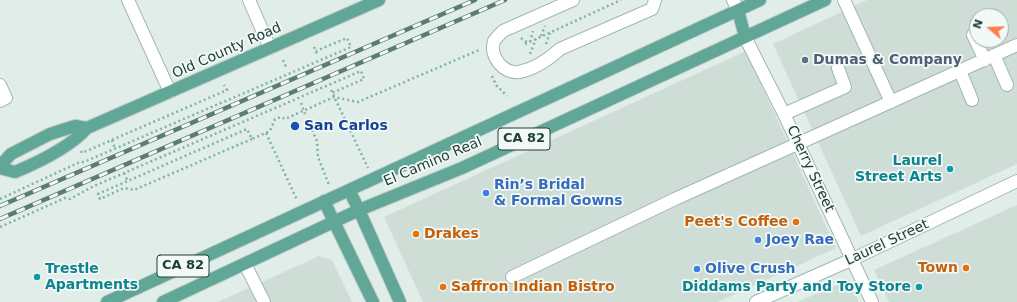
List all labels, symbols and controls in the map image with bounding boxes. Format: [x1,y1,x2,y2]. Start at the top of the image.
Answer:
north arrow [969,8,1009,48]
text: N [970,18,986,31]
street label: Old County Road [170,19,284,83]
place label: Dumas & Company [813,52,962,68]
marker: Dumas & Company [800,55,810,65]
place label: San Carlos [304,118,388,134]
marker: San Carlos [289,120,301,132]
street label: Cherry Street [783,123,837,215]
road number: CA 82 [498,128,550,150]
street label: El Camino Real [381,134,485,190]
place label: Laurel Street Arts [855,153,942,186]
marker: Laurel Street Arts [945,164,955,174]
place label: Rin’s Bridal & Formal Gowns [494,177,623,210]
marker: Rin’s Bridal & Formal Gowns [481,188,491,198]
place label: Peet's Coffee [684,214,788,230]
street label: Laurel Street [843,216,931,270]
marker: Peet's Coffee [791,217,801,227]
place label: Drakes [424,226,479,242]
marker: Drakes [411,229,421,239]
place label: Joey Rae [766,232,834,248]
marker: Joey Rae [753,235,763,245]
road number: CA 82 [157,255,209,277]
place label: Town [918,260,958,276]
place label: Trestle Apartments [45,261,138,294]
place label: Olive Crush [705,261,795,277]
marker: Town [961,263,971,273]
marker: Olive Crush [692,264,702,274]
marker: Trestle Apartments [32,272,42,282]
place label: Saffron Indian Bistro [451,279,615,295]
place label: Diddams Party and Toy Store [682,279,911,295]
marker: Saffron Indian Bistro [438,282,448,292]
marker: Diddams Party and Toy Store [914,282,924,292]

